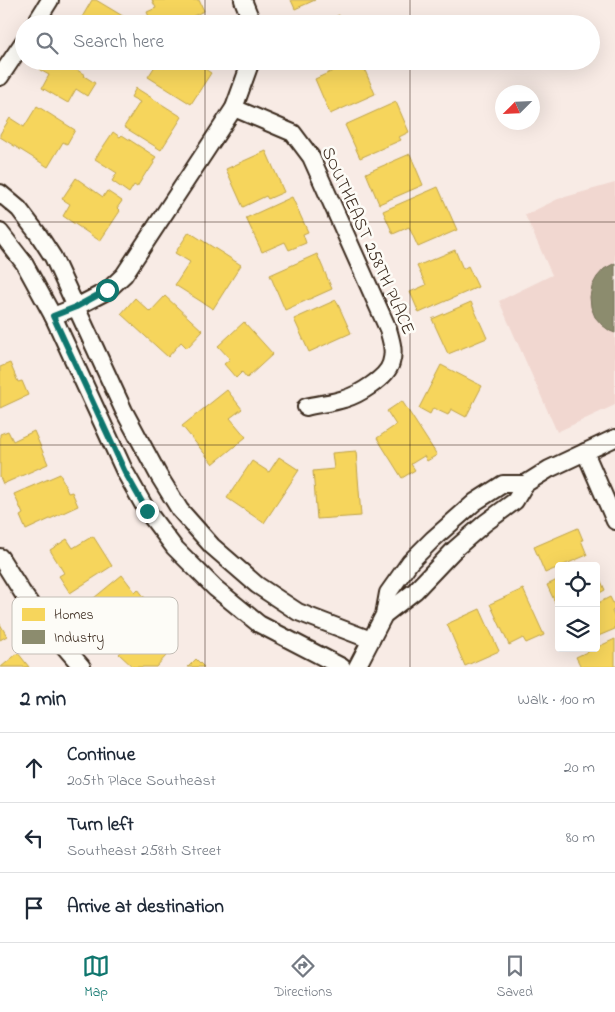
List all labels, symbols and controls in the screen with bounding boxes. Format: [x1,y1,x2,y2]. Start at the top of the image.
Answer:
search box [15,15,600,70]
icon: search [33,29,61,57]
text: Search here [73,29,164,56]
north arrow [495,85,540,130]
street label: SOUTHEAST 258TH PLACE [314,143,420,339]
route start [96,279,119,302]
route end [136,500,159,523]
map controls [555,562,600,652]
button: locate [555,562,600,607]
legend [12,597,178,654]
text: Homes [54,605,94,626]
button: layers [555,607,600,652]
text: Industry [54,628,104,650]
text: 2 min [20,685,66,715]
text: Walk · 100 m [518,688,595,712]
text: Continue [67,742,135,769]
icon: ahead [20,754,48,782]
text: 20 m [564,756,595,780]
text: 205th Place Southeast [67,769,216,793]
text: Turn left [67,812,134,839]
icon: left [20,824,48,852]
text: 80 m [566,826,595,850]
text: Southeast 258th Street [67,839,221,863]
icon: arrive [20,894,48,922]
text: Arrive at destination [67,894,224,921]
tab: Map [82,952,110,1003]
tab: Directions [274,952,332,1003]
tab: Saved [496,952,533,1003]

